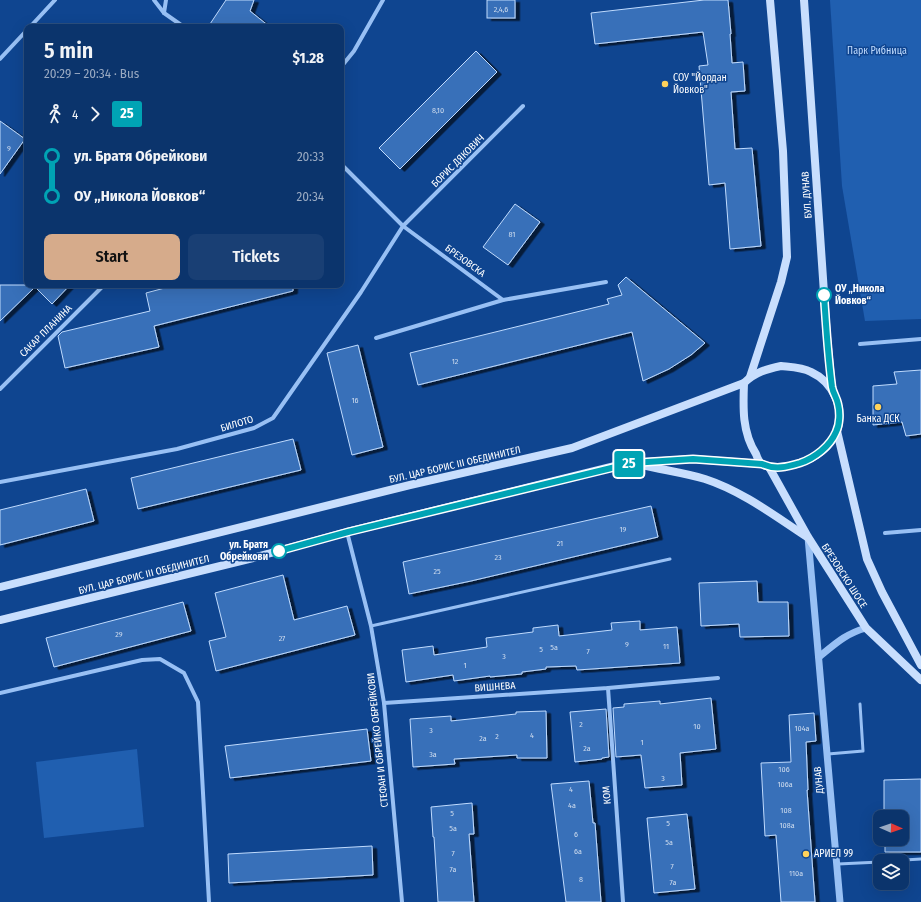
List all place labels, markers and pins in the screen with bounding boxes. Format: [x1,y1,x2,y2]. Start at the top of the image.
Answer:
place label: СОУ "Йордан Йовков" [673,71,727,96]
marker: СОУ "Йордан Йовков" [660,79,670,89]
place label: ОУ „Никола Йовков“ [835,283,885,307]
marker: ОУ „Никола Йовков“ [816,287,832,303]
marker: Банка ДСК [873,402,883,412]
place label: Банка ДСК [856,413,900,425]
place label: ул. Братя Обрейкови [220,539,268,563]
marker: ул. Братя Обрейкови [271,543,287,559]
place label: АРИЕЛ 99 [814,848,853,860]
marker: АРИЕЛ 99 [801,849,811,859]

